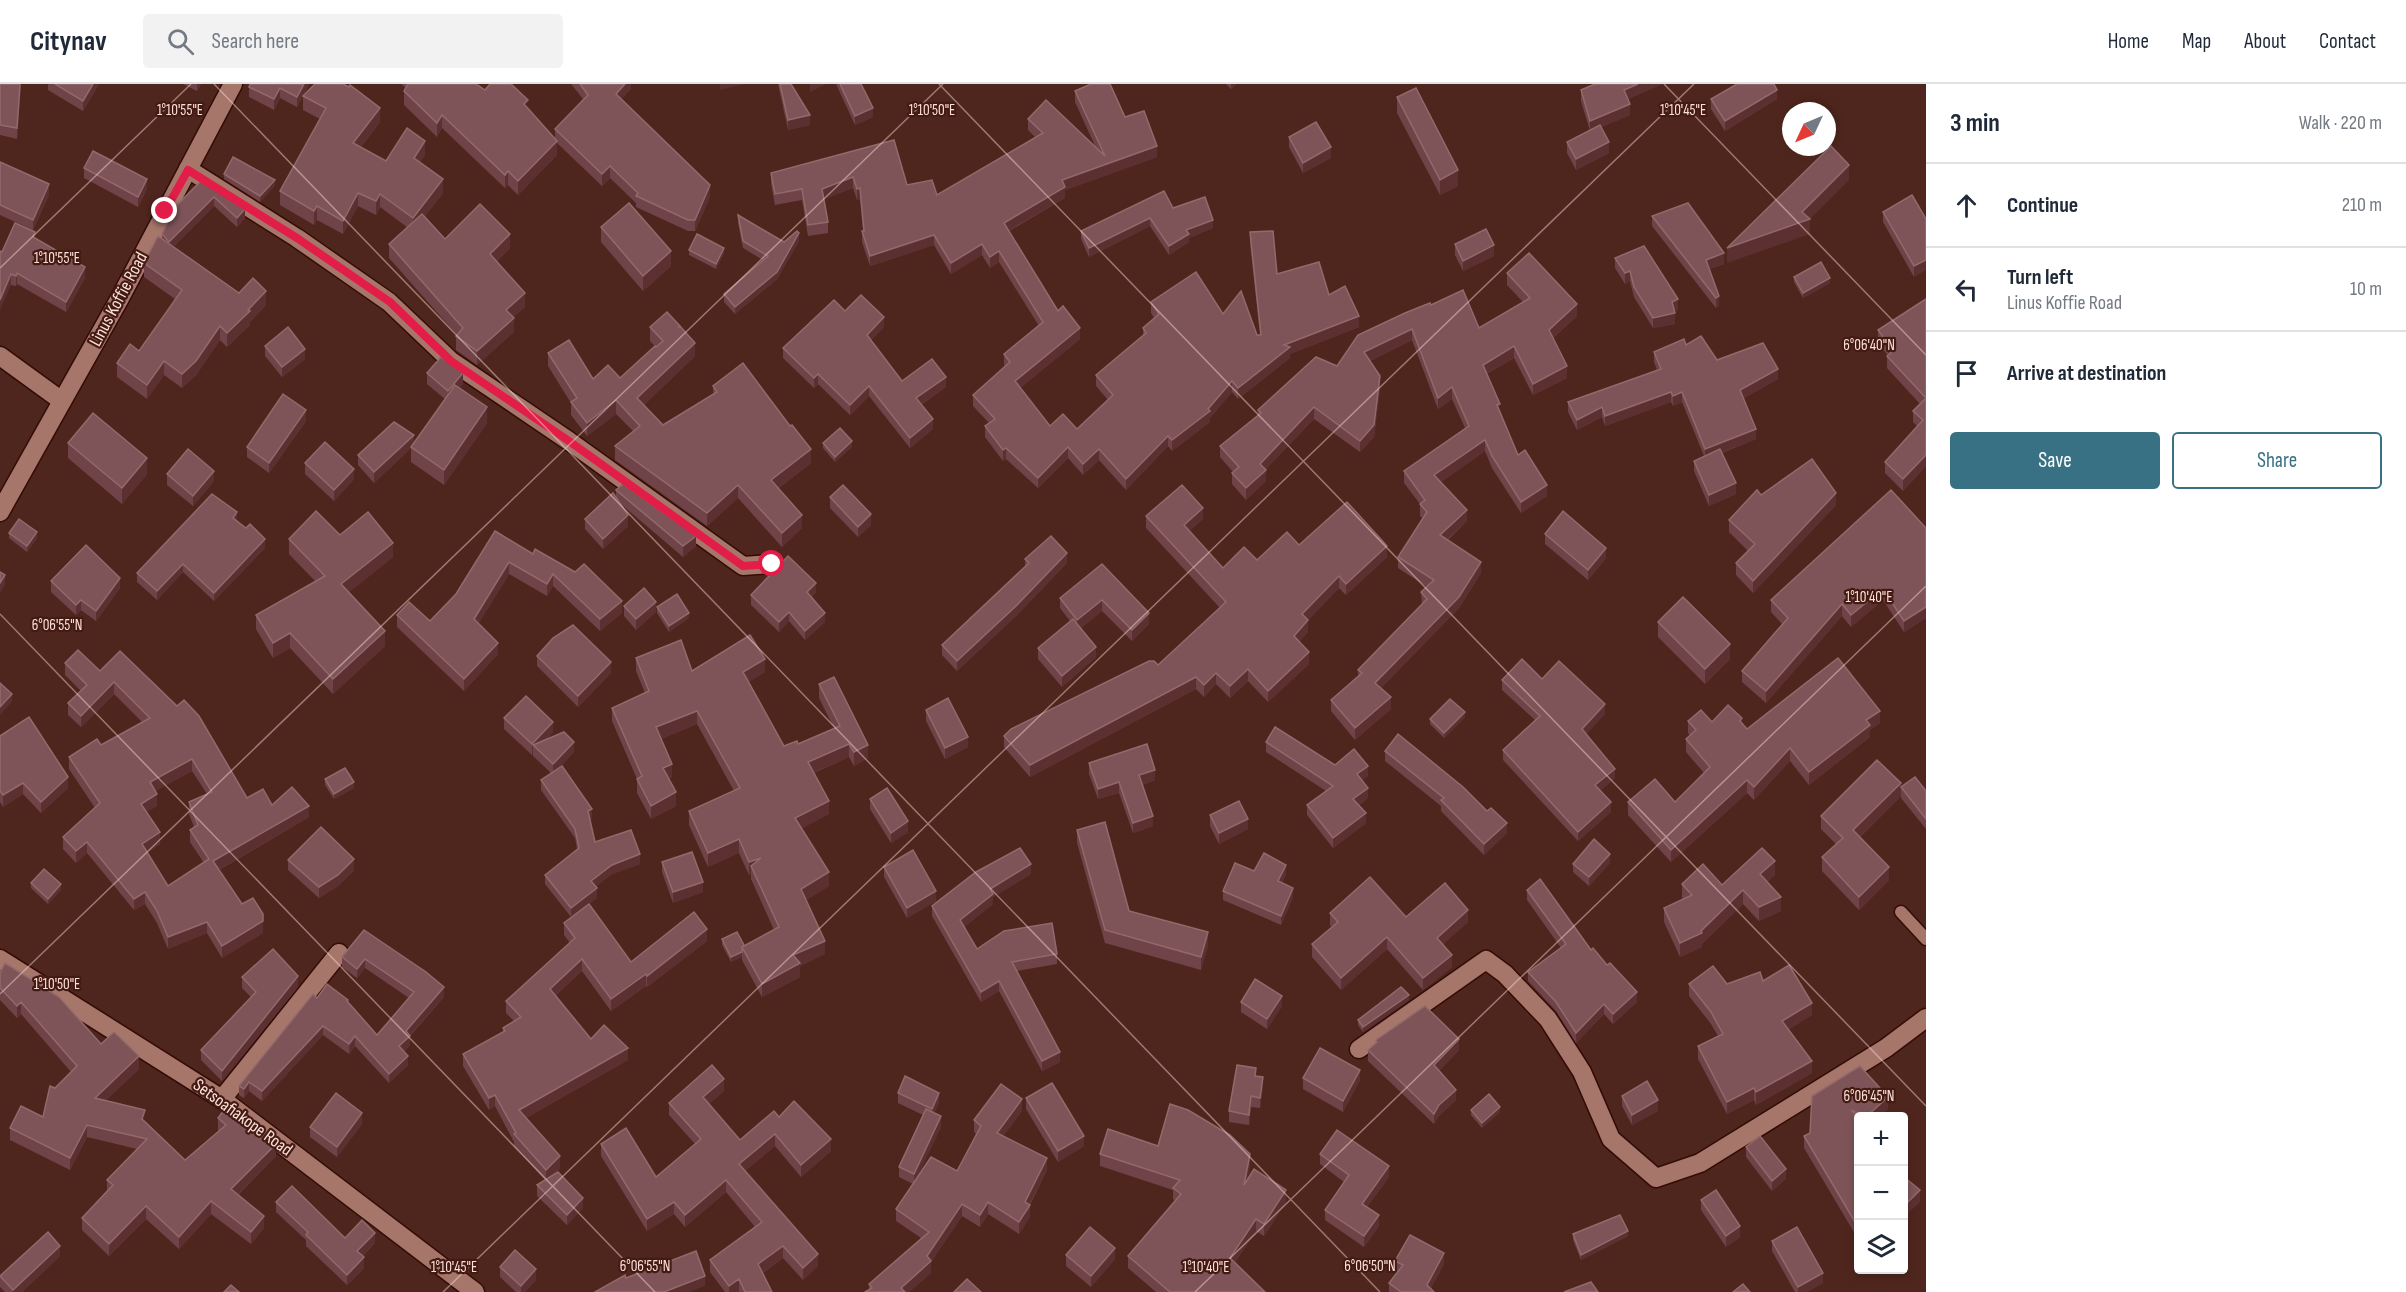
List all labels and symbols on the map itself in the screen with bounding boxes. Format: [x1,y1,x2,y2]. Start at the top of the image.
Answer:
text: 1°10'55"E [157,101,203,120]
text: 1°10'50"E [909,101,955,120]
text: 1°10'45"E [1660,101,1706,120]
north arrow [1782,102,1836,156]
route end [151,197,177,223]
text: 1°10'55"E [34,249,80,268]
street label: Linus Koffie Road [85,249,152,350]
text: 6°06'40"N [1843,336,1895,355]
route start [758,550,784,576]
text: 1°10'40"E [1846,588,1892,607]
text: 6°06'55"N [32,616,82,635]
text: 1°10'50"E [34,975,80,994]
street label: Setsoafiakope Road [189,1074,296,1160]
text: 6°06'45"N [1843,1087,1895,1106]
text: 6°06'55"N [620,1257,670,1276]
text: 6°06'50"N [1344,1257,1396,1276]
text: 1°10'45"E [431,1258,477,1277]
text: 1°10'40"E [1183,1258,1229,1277]

